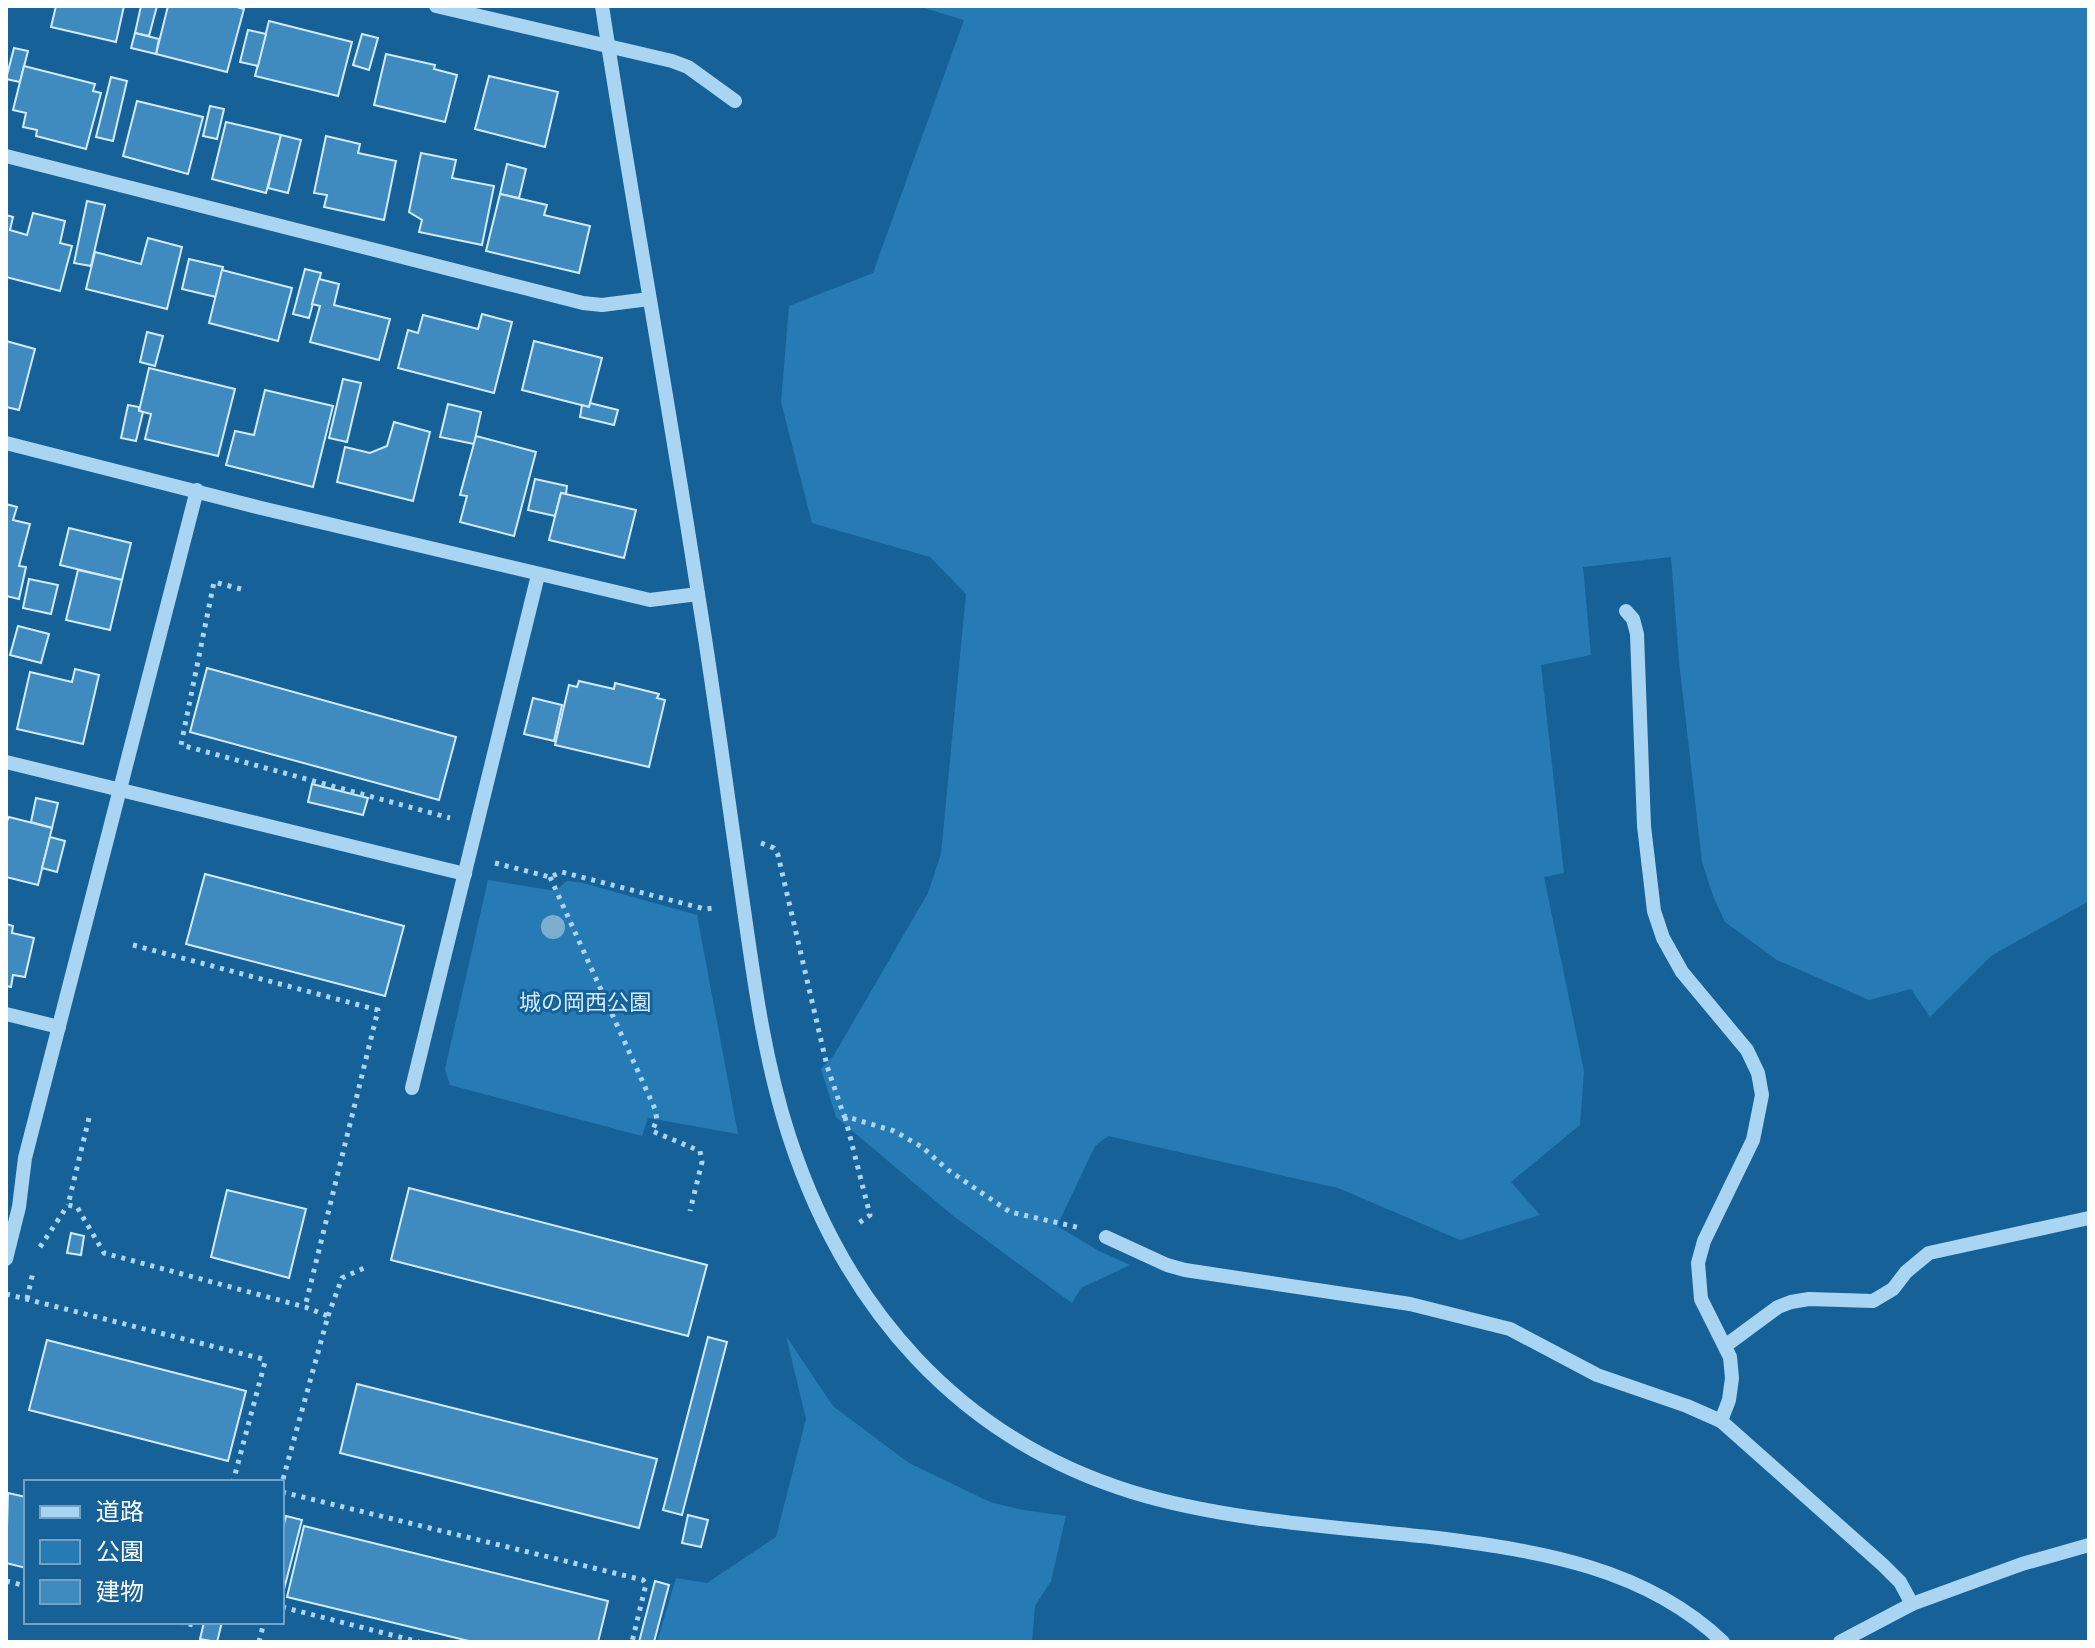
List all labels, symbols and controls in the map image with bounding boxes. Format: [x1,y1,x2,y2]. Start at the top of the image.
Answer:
park label: 城の岡西公園 [519,990,651,1015]
legend [24,1480,284,1624]
text: 道路 [96,1498,144,1525]
text: 公園 [96,1538,144,1565]
text: 建物 [96,1578,144,1605]

